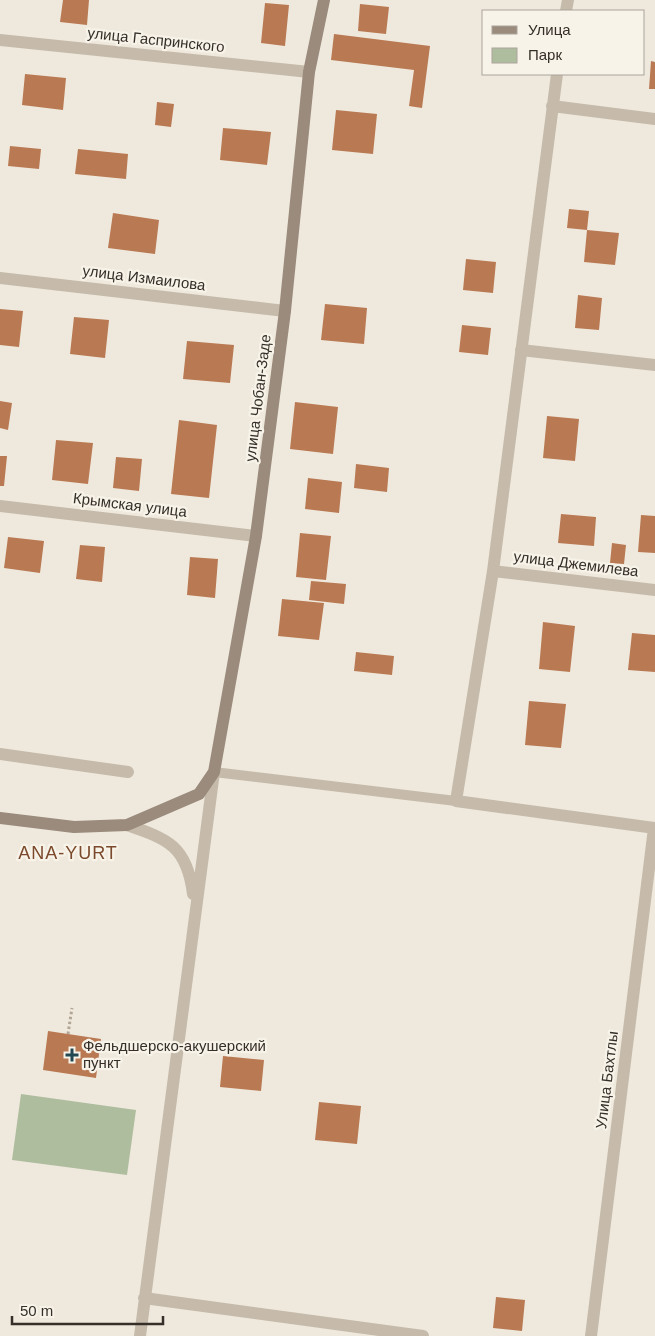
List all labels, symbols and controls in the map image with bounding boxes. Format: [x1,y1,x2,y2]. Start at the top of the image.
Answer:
legend [482,10,645,75]
text: Улица [528,21,571,38]
street label: улица Гаспринского [87,24,225,55]
text: Парк [528,46,562,63]
street label: улица Измаилова [82,262,207,294]
street label: улица Чобан-Заде [241,333,274,463]
street label: Крымская улица [72,489,189,520]
street label: улица Джемилева [513,547,640,580]
district label: ANA-YURT [18,843,118,863]
street label: Улица Бахтлы [592,1030,621,1130]
place label: Фельдшерско-акушерский пункт [83,1037,266,1071]
marker: Фельдшерско-акушерский пункт [65,1048,79,1062]
scale bar [12,1294,164,1326]
text: 50 m [20,1302,53,1319]

